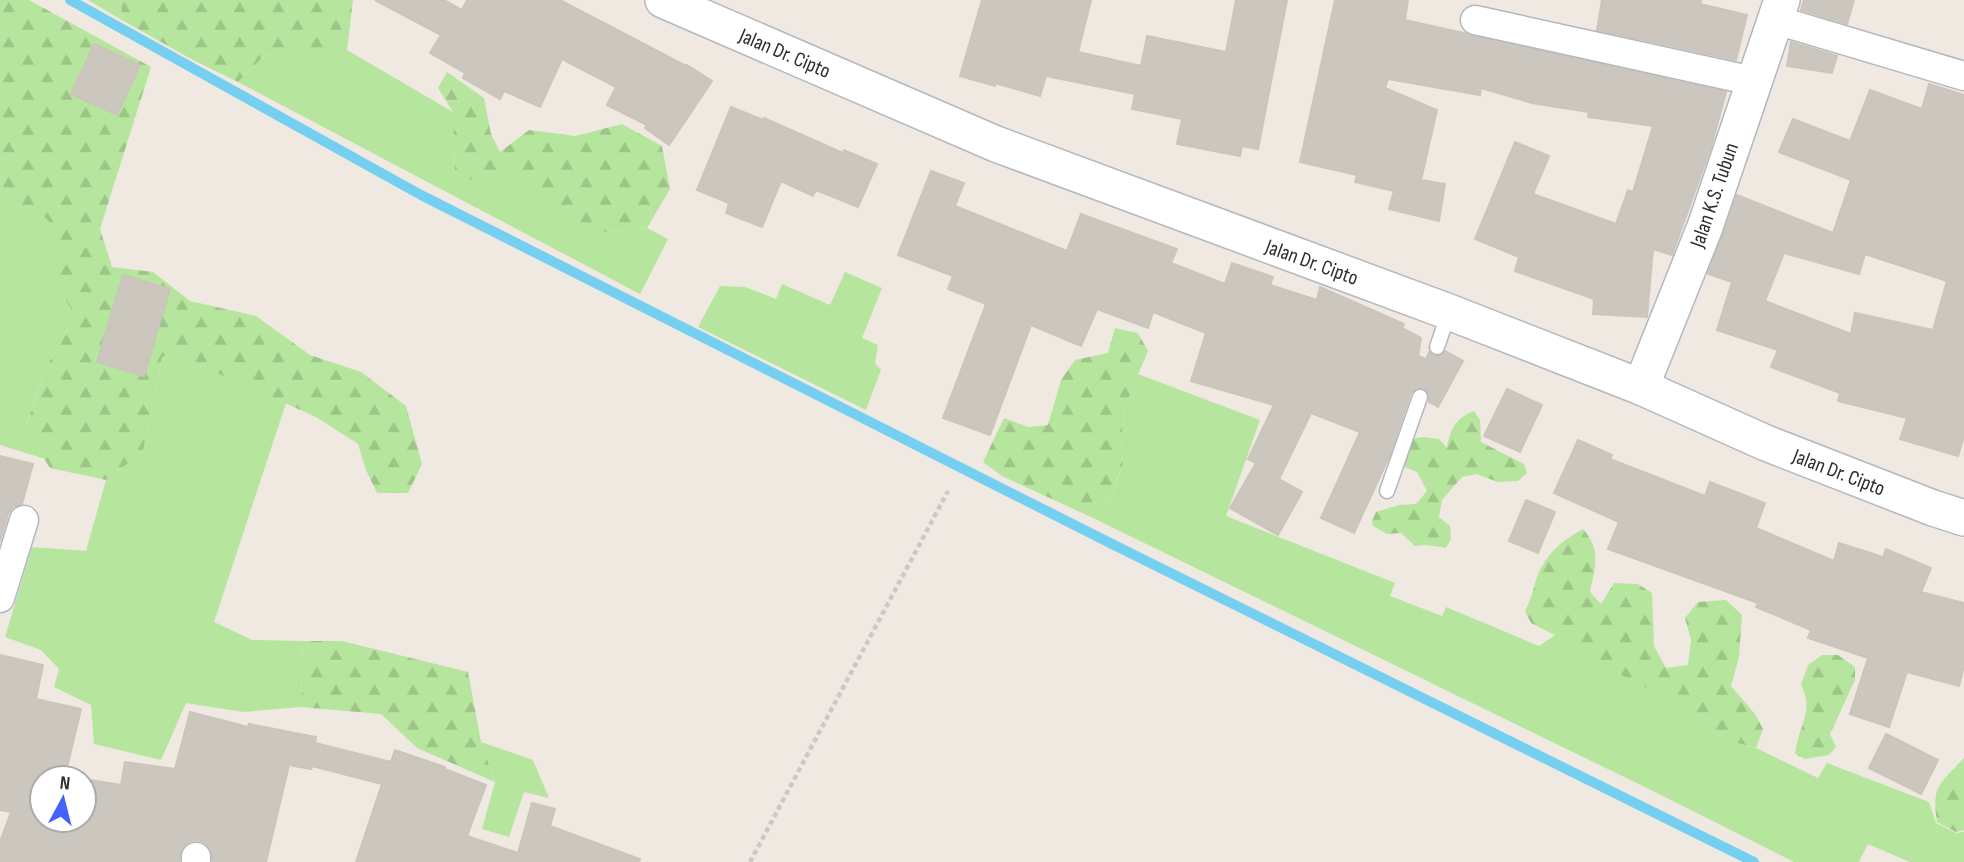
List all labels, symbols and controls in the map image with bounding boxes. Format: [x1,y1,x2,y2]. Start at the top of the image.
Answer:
street label: Jalan Dr. Cipto [734,23,834,84]
street label: Jalan K.S. Tubun [1685,140,1744,252]
street label: Jalan Dr. Cipto [1261,234,1362,291]
street label: Jalan Dr. Cipto [1788,443,1889,502]
north arrow [28,764,98,834]
text: N [58,772,71,796]

